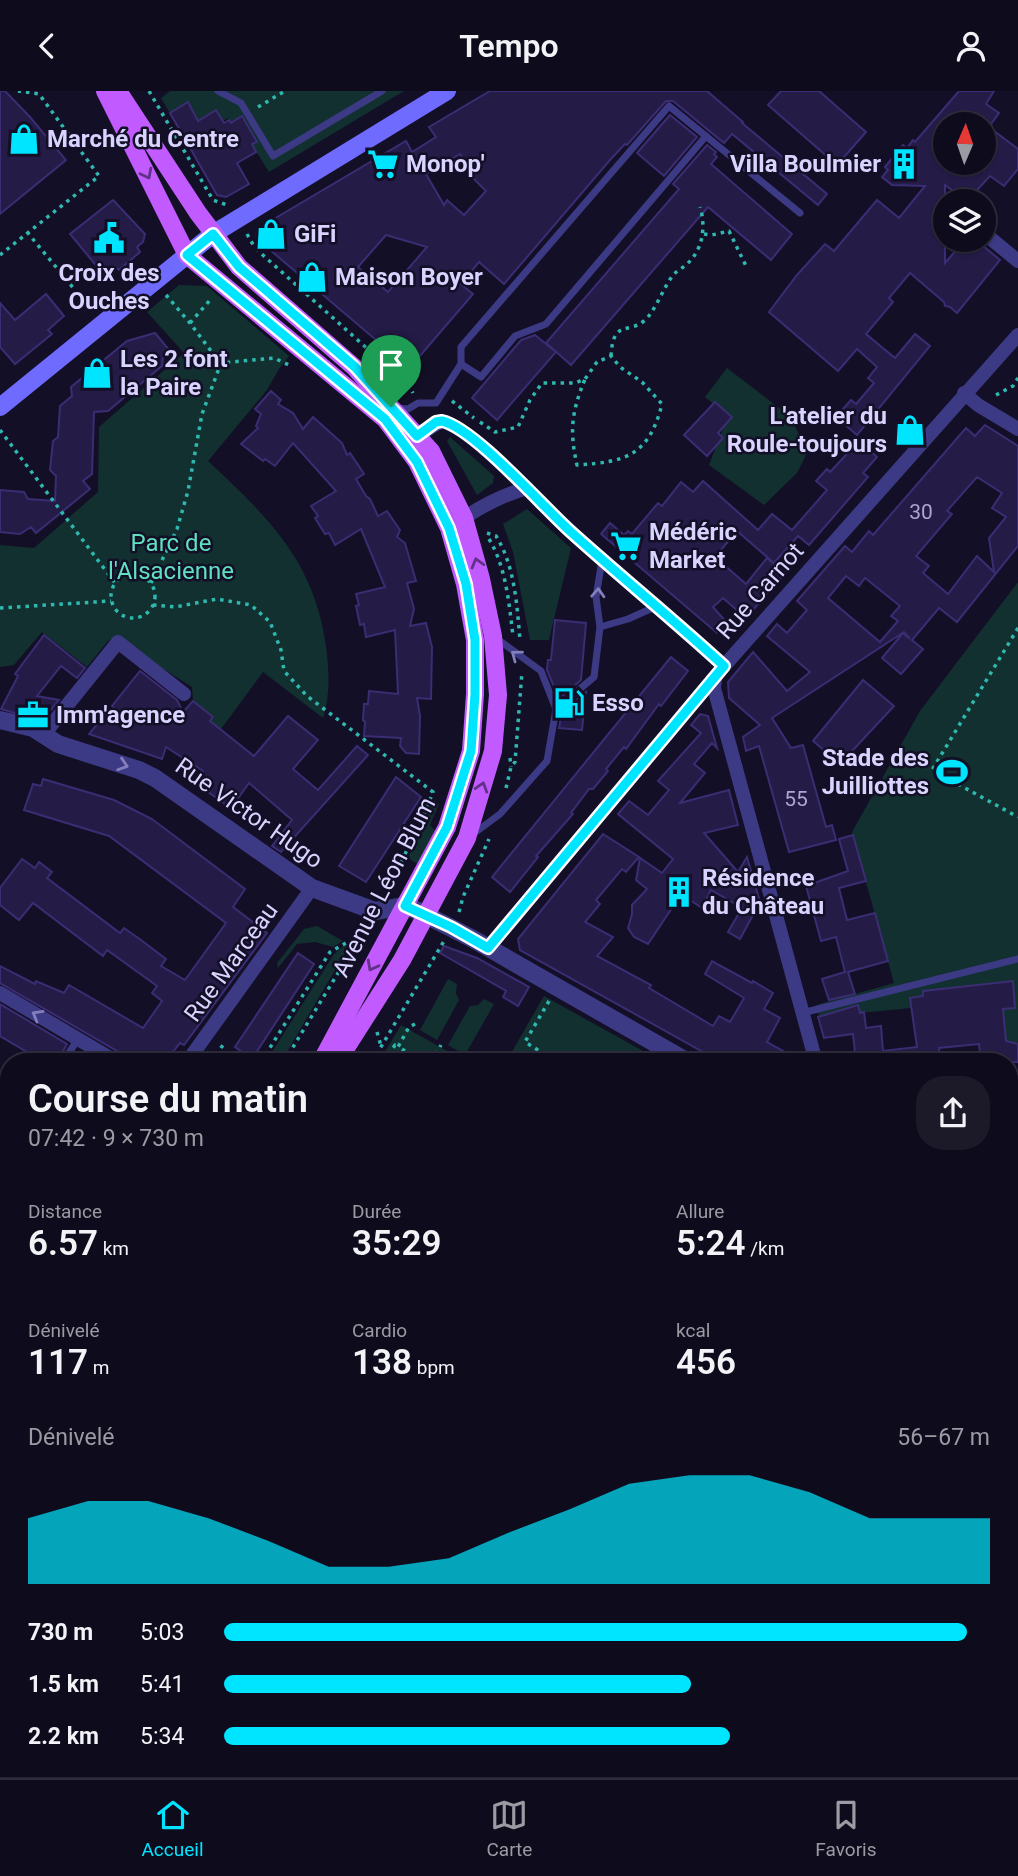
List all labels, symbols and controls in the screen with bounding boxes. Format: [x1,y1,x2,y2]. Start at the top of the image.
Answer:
icon: back [28,27,66,65]
text: Tempo [459,27,559,65]
icon: person [952,27,990,65]
north arrow [933,112,996,175]
map controls [933,112,996,252]
shop icon: Marché du Centre [7,122,41,156]
place label: Marché du Centre [47,125,239,153]
supermarket icon: Monop' [366,147,400,181]
building icon: Villa Boulmier [887,147,921,181]
place label: Monop' [406,150,485,178]
place label: Villa Boulmier [730,150,881,178]
one-way arrow [138,167,152,179]
button: layers [933,189,996,252]
shop icon: GiFi [254,217,288,251]
place label: GiFi [294,220,336,248]
public building icon: Croix des Ouches [92,221,126,255]
place label: Croix des Ouches [58,259,160,315]
shop icon: Maison Boyer [295,260,329,294]
place label: Maison Boyer [335,263,483,291]
pin [361,335,421,407]
place label: Les 2 font la Paire [120,345,228,401]
icon: arrive [372,346,410,384]
shop icon: Les 2 font la Paire [80,356,114,390]
place label: L'atelier du Roule-toujours [727,402,887,458]
shop icon: L'atelier du Roule-toujours [893,413,927,447]
house number: 30 [909,500,933,524]
place label: Médéric Market [649,518,737,574]
park label: Parc de l'Alsacienne [108,529,234,585]
supermarket icon: Médéric Market [609,529,643,563]
street label: Rue Carnot [711,537,809,645]
one-way arrow [470,557,485,569]
one-way arrow [590,587,605,598]
one-way arrow [512,650,524,663]
fuel station icon: Esso [552,686,586,720]
place label: Esso [592,689,644,717]
office icon: Imm'agence [16,698,50,732]
place label: Imm'agence [56,701,185,729]
place label: Stade des Juilliottes [822,744,929,800]
street label: Rue Victor Hugo [170,752,328,874]
sports icon: Stade des Juilliottes [935,755,969,789]
one-way arrow [116,757,129,771]
one-way arrow [474,781,489,793]
house number: 55 [784,787,808,811]
street label: Avenue Léon Blum [327,792,441,982]
place label: Résidence du Château [702,864,824,920]
building icon: Résidence du Château [662,875,696,909]
street label: Rue Marceau [178,897,284,1027]
one-way arrow [367,959,380,971]
one-way arrow [32,1010,45,1023]
button: share [916,1076,990,1150]
text: Course du matin [28,1077,308,1121]
text: 07:42 · 9 × 730 m [28,1125,204,1152]
text: Distance [28,1200,102,1223]
text: Durée [352,1200,401,1223]
text: Allure [676,1200,724,1223]
text: 6.57 [28,1223,98,1264]
text: 35:29 [352,1223,442,1264]
text: 5:24 [676,1223,746,1264]
text: km [98,1237,129,1260]
text: /km [746,1237,784,1260]
text: Dénivelé [28,1319,100,1342]
text: Cardio [352,1319,407,1342]
text: kcal [676,1319,710,1342]
text: 117 [28,1342,88,1383]
text: 138 [352,1342,412,1383]
text: 456 [676,1342,736,1383]
text: m [88,1356,109,1379]
text: bpm [412,1356,455,1379]
text: Dénivelé [28,1424,115,1451]
text: 56–67 m [897,1424,990,1451]
text: 730 m [28,1619,93,1646]
text: 5:03 [140,1619,184,1646]
text: 1.5 km [28,1671,99,1698]
text: 5:41 [140,1671,184,1698]
text: 2.2 km [28,1723,99,1750]
text: 5:34 [140,1723,184,1750]
tab: Accueil [141,1796,204,1861]
tab: Carte [487,1796,532,1861]
tab: Favoris [815,1796,877,1861]

